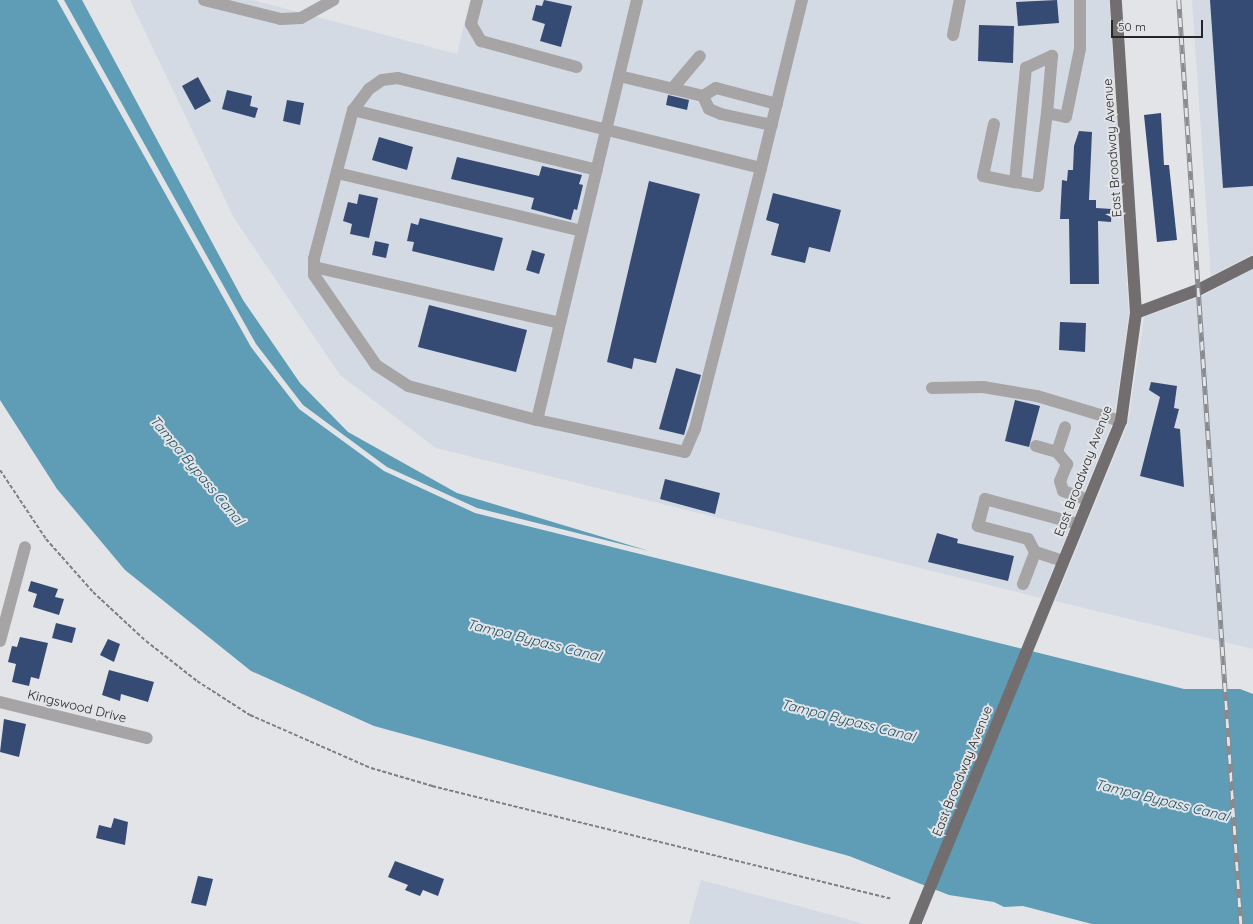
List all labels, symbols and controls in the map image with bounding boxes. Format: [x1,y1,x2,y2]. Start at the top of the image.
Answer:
scale bar [1113,12,1205,38]
text: 50 m [1118,19,1146,34]
street label: East Broadway Avenue [1099,78,1125,218]
street label: East Broadway Avenue [1051,403,1115,539]
water label: Tampa Bypass Canal [146,412,248,528]
water label: Tampa Bypass Canal [465,615,603,665]
street label: Kingswood Drive [26,686,128,726]
water label: Tampa Bypass Canal [779,695,917,745]
street label: East Broadway Avenue [929,704,995,838]
water label: Tampa Bypass Canal [1093,775,1231,825]

